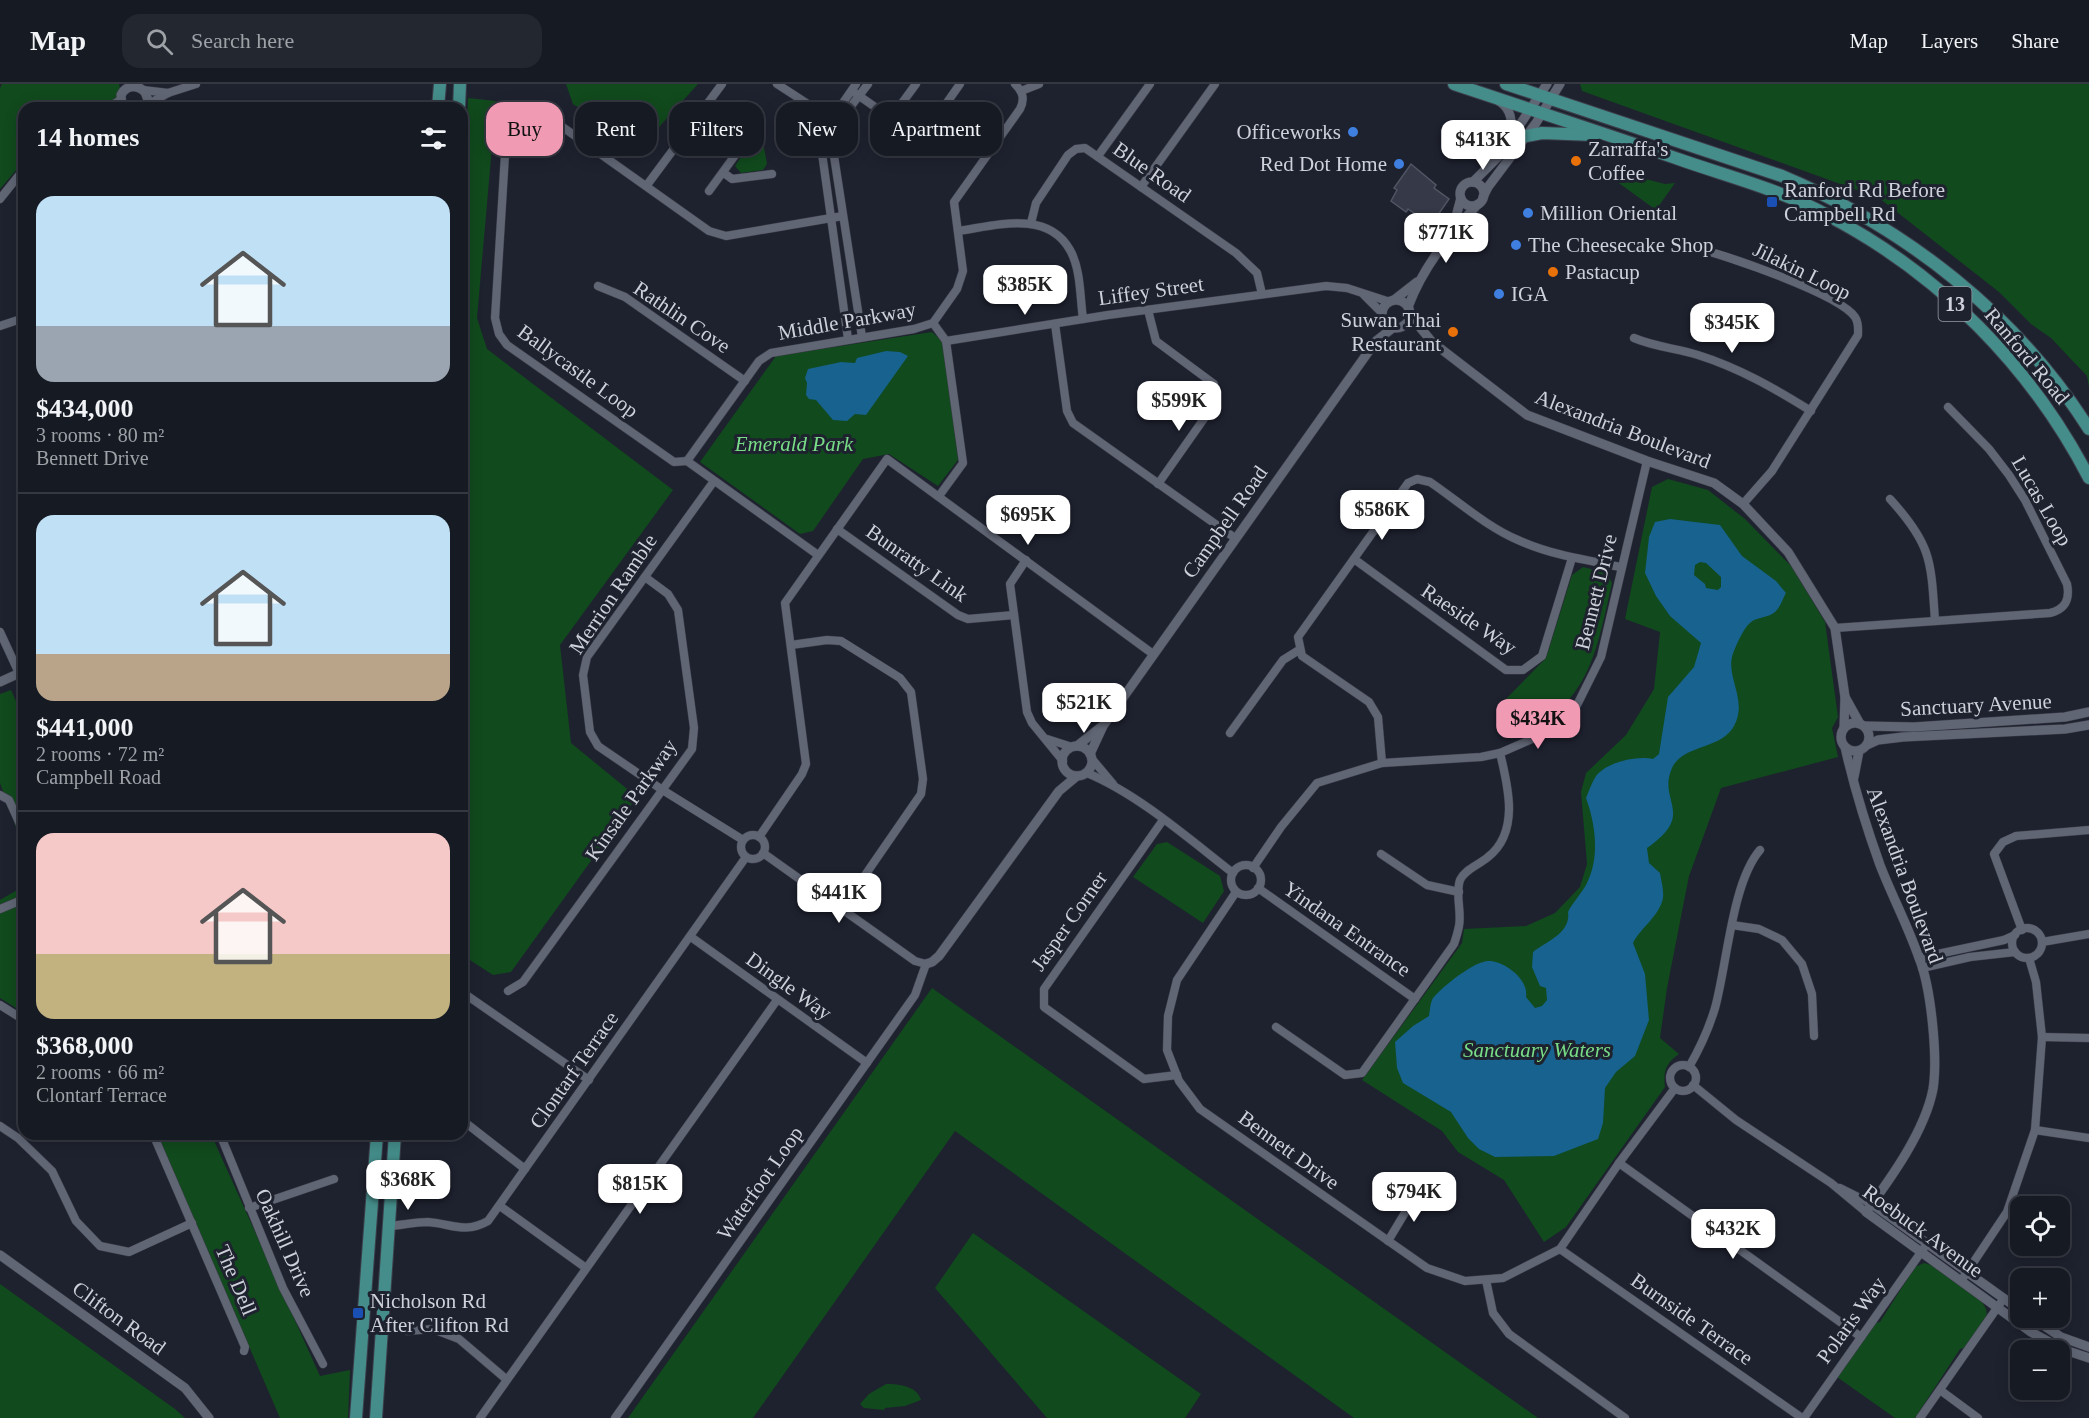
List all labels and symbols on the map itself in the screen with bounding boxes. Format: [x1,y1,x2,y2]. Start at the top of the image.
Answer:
place label: Officeworks [1236,120,1341,144]
pin: $413K [1441,120,1525,171]
marker: Officeworks [1346,125,1360,139]
street label: Blue Road [1109,137,1196,208]
place label: Zarraffa's Coffee [1588,137,1668,185]
place label: Red Dot Home [1260,152,1387,176]
marker: Zarraffa's Coffee [1569,154,1583,168]
marker: Red Dot Home [1392,157,1406,171]
place label: Ranford Rd Before Campbell Rd [1784,178,1945,226]
marker: Ranford Rd Before Campbell Rd [1765,195,1779,209]
place label: Million Oriental [1540,201,1677,225]
marker: Million Oriental [1521,206,1535,220]
pin: $771K [1404,213,1488,264]
place label: The Cheesecake Shop [1528,233,1713,257]
street label: Jilakin Loop [1749,237,1855,305]
marker: The Cheesecake Shop [1509,238,1523,252]
place label: Pastacup [1565,260,1640,284]
pin: $385K [983,265,1067,316]
marker: Pastacup [1546,265,1560,279]
street label: Liffey Street [1097,272,1205,310]
street label: Rathlin Cove [629,276,735,358]
place label: IGA [1511,282,1549,306]
marker: IGA [1492,287,1506,301]
road number: 13 [1938,287,1972,321]
street label: Middle Parkway [776,297,918,345]
pin: $345K [1690,303,1774,354]
street label: Ranford Road [1980,303,2075,409]
place label: Suwan Thai Restaurant [1340,308,1441,356]
street label: Ballycastle Loop [513,319,643,423]
marker: Suwan Thai Restaurant [1446,325,1460,339]
pin: $599K [1137,381,1221,432]
street label: Alexandria Boulevard [1532,384,1715,474]
park label: Emerald Park [734,432,854,456]
street label: Lucas Loop [2007,452,2077,550]
street label: Campbell Road [1178,461,1273,583]
pin: $586K [1340,490,1424,541]
pin: $695K [986,495,1070,546]
street label: Bunratty Link [862,519,973,607]
street label: Merrion Ramble [564,530,662,658]
street label: Bennett Drive [1570,532,1622,652]
street label: Raeside Way [1417,578,1521,660]
pin: $521K [1042,683,1126,734]
street label: Sanctuary Avenue [1900,689,2052,721]
pin: $434K [1496,699,1580,750]
street label: Kinsale Parkway [580,734,682,865]
street label: Alexandria Boulevard [1862,783,1948,967]
street label: Jasper Corner [1026,867,1112,975]
pin: $441K [797,873,881,924]
street label: Yindana Entrance [1279,876,1415,982]
street label: Dingle Way [741,947,837,1025]
street label: Clontarf Terrace [525,1007,623,1133]
park label: Sanctuary Waters [1463,1038,1611,1062]
street label: Bennett Drive [1234,1105,1344,1195]
street label: Waterfoot Loop [712,1122,808,1244]
pin: $368K [366,1160,450,1211]
pin: $815K [598,1164,682,1215]
pin: $794K [1372,1172,1456,1223]
street label: Roebuck Avenue [1858,1179,1988,1283]
street label: Oakhill Drive [250,1185,320,1301]
pin: $432K [1691,1209,1775,1260]
street label: The Dell [210,1241,262,1319]
street label: Burnside Terrace [1626,1268,1758,1370]
street label: Polaris Way [1812,1272,1891,1368]
street label: Clifton Road [68,1276,171,1360]
place label: Nicholson Rd After Clifton Rd [370,1289,509,1337]
marker: Nicholson Rd After Clifton Rd [351,1306,365,1320]

